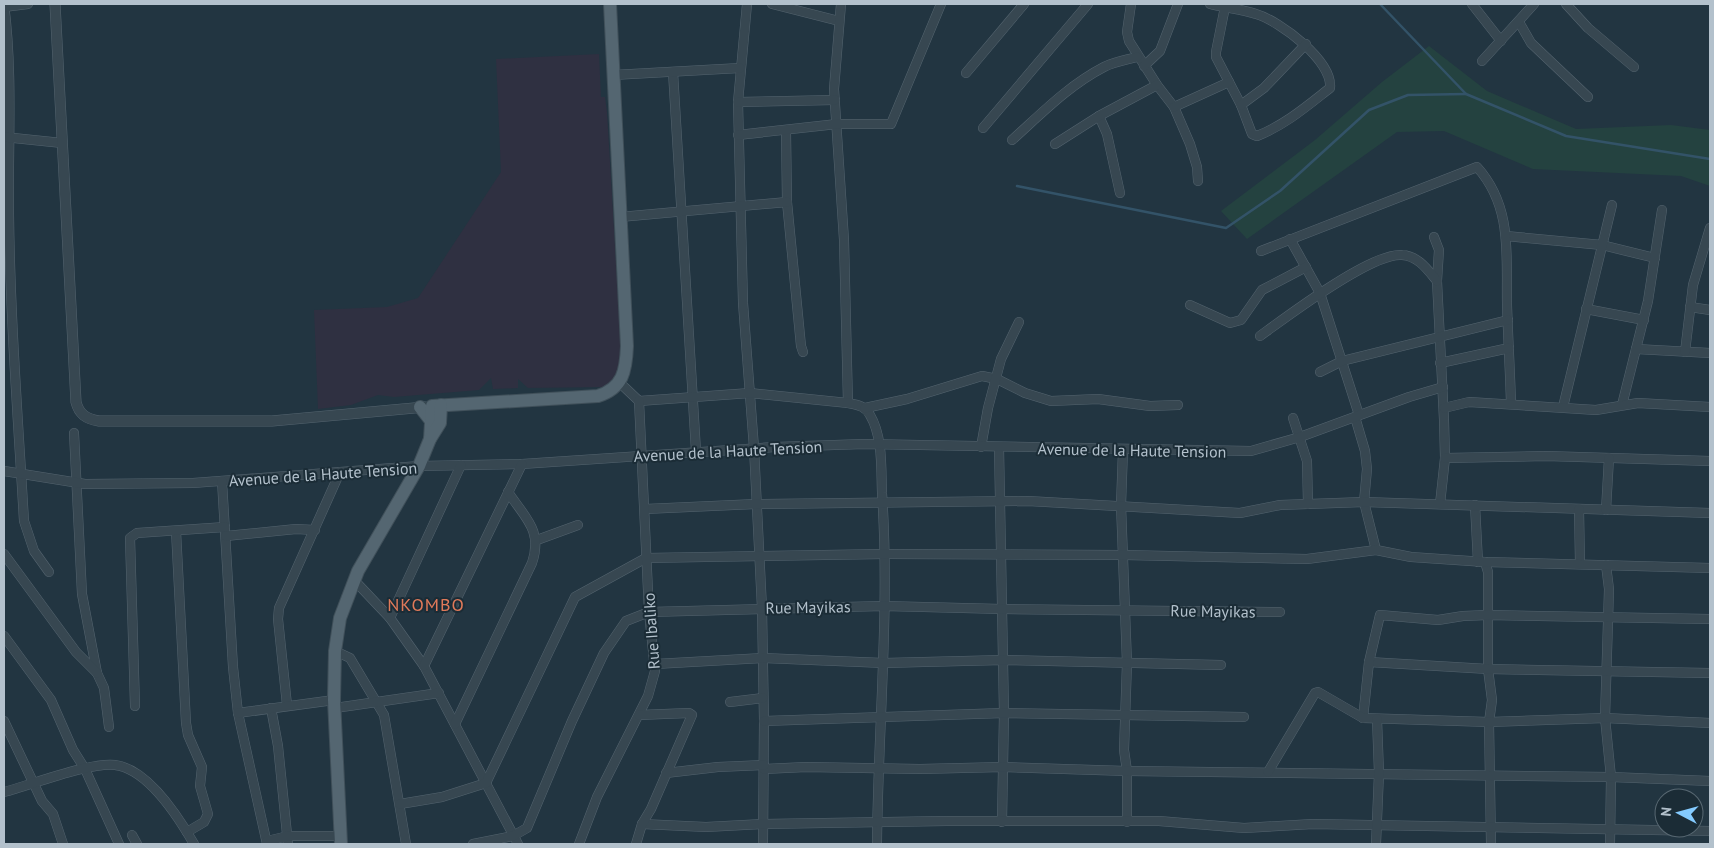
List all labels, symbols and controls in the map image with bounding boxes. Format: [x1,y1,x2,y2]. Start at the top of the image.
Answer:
street label: Avenue de la Haute Tension [633,436,823,466]
street label: Avenue de la Haute Tension [1038,438,1226,462]
street label: Avenue de la Haute Tension [228,457,418,491]
street label: Rue Ibaliko [638,592,664,670]
district label: NKOMBO [387,593,465,616]
street label: Rue Mayikas [765,596,851,618]
street label: Rue Mayikas [1170,600,1256,622]
north arrow [1654,788,1704,838]
text: N [1657,806,1676,817]

